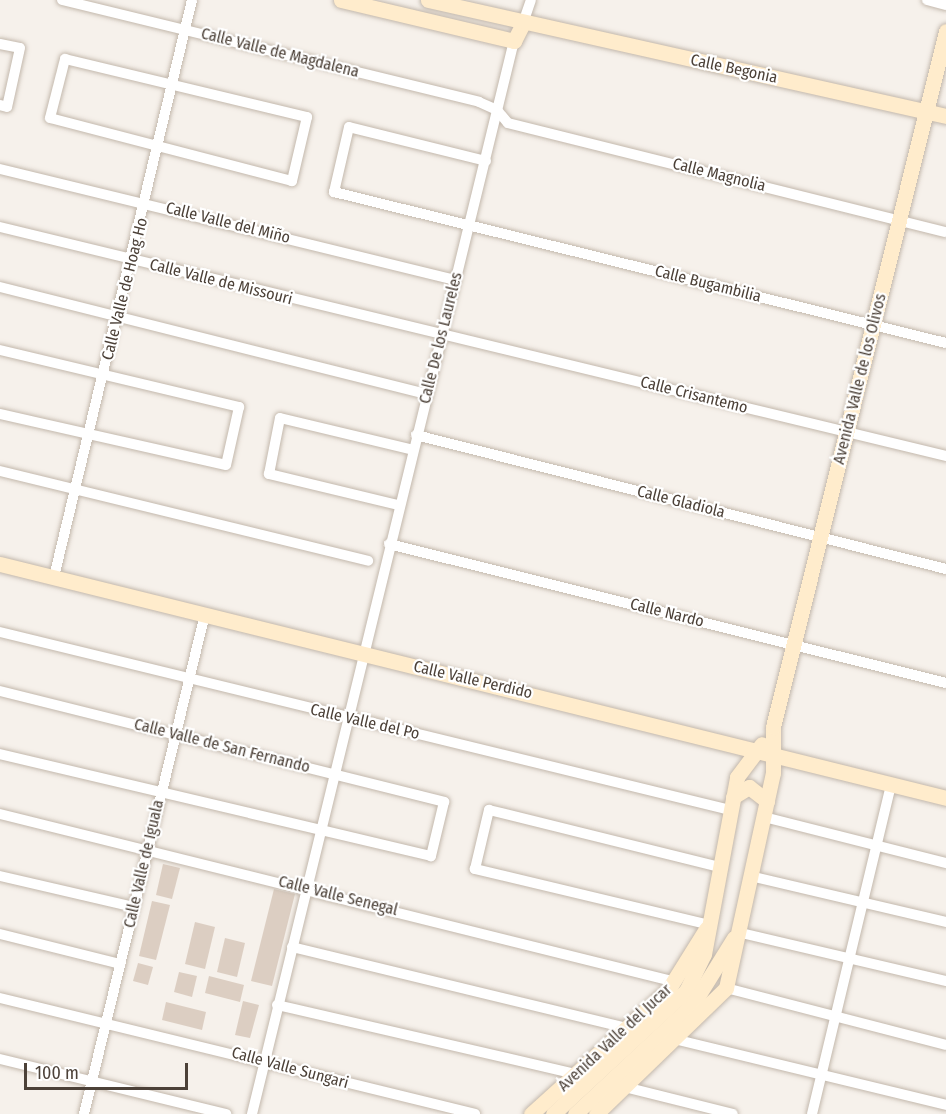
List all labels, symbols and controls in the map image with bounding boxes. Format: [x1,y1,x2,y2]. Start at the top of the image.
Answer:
street label: Calle Valle de Magdalena [199,24,361,82]
street label: Calle Begonia [689,50,779,88]
street label: Calle Magnolia [670,154,768,196]
street label: Calle Valle del Miño [164,198,292,248]
street label: Calle Valle de Hoag Ho [98,216,152,362]
street label: Calle Valle de Missouri [148,255,294,309]
street label: Calle Bugambilia [653,262,763,306]
street label: Calle De los Laureles [415,270,467,406]
street label: Avenida Valle de los Olivos [829,292,891,466]
street label: Calle Crisantemo [638,372,750,418]
street label: Calle Gladiola [635,482,727,522]
street label: Calle Nardo [628,595,706,631]
street label: Calle Valle Perdido [412,657,534,703]
street label: Calle Valle del Po [308,700,422,744]
street label: Calle Valle de San Fernando [132,715,312,777]
street label: Calle Valle de Iguala [120,798,168,930]
street label: Calle Valle Senegal [276,872,400,920]
street label: Avenida Valle del Jucar [554,980,676,1096]
street label: Calle Valle Sungari [229,1043,351,1093]
scale bar [27,1051,190,1089]
text: 100 m [35,1062,79,1084]

